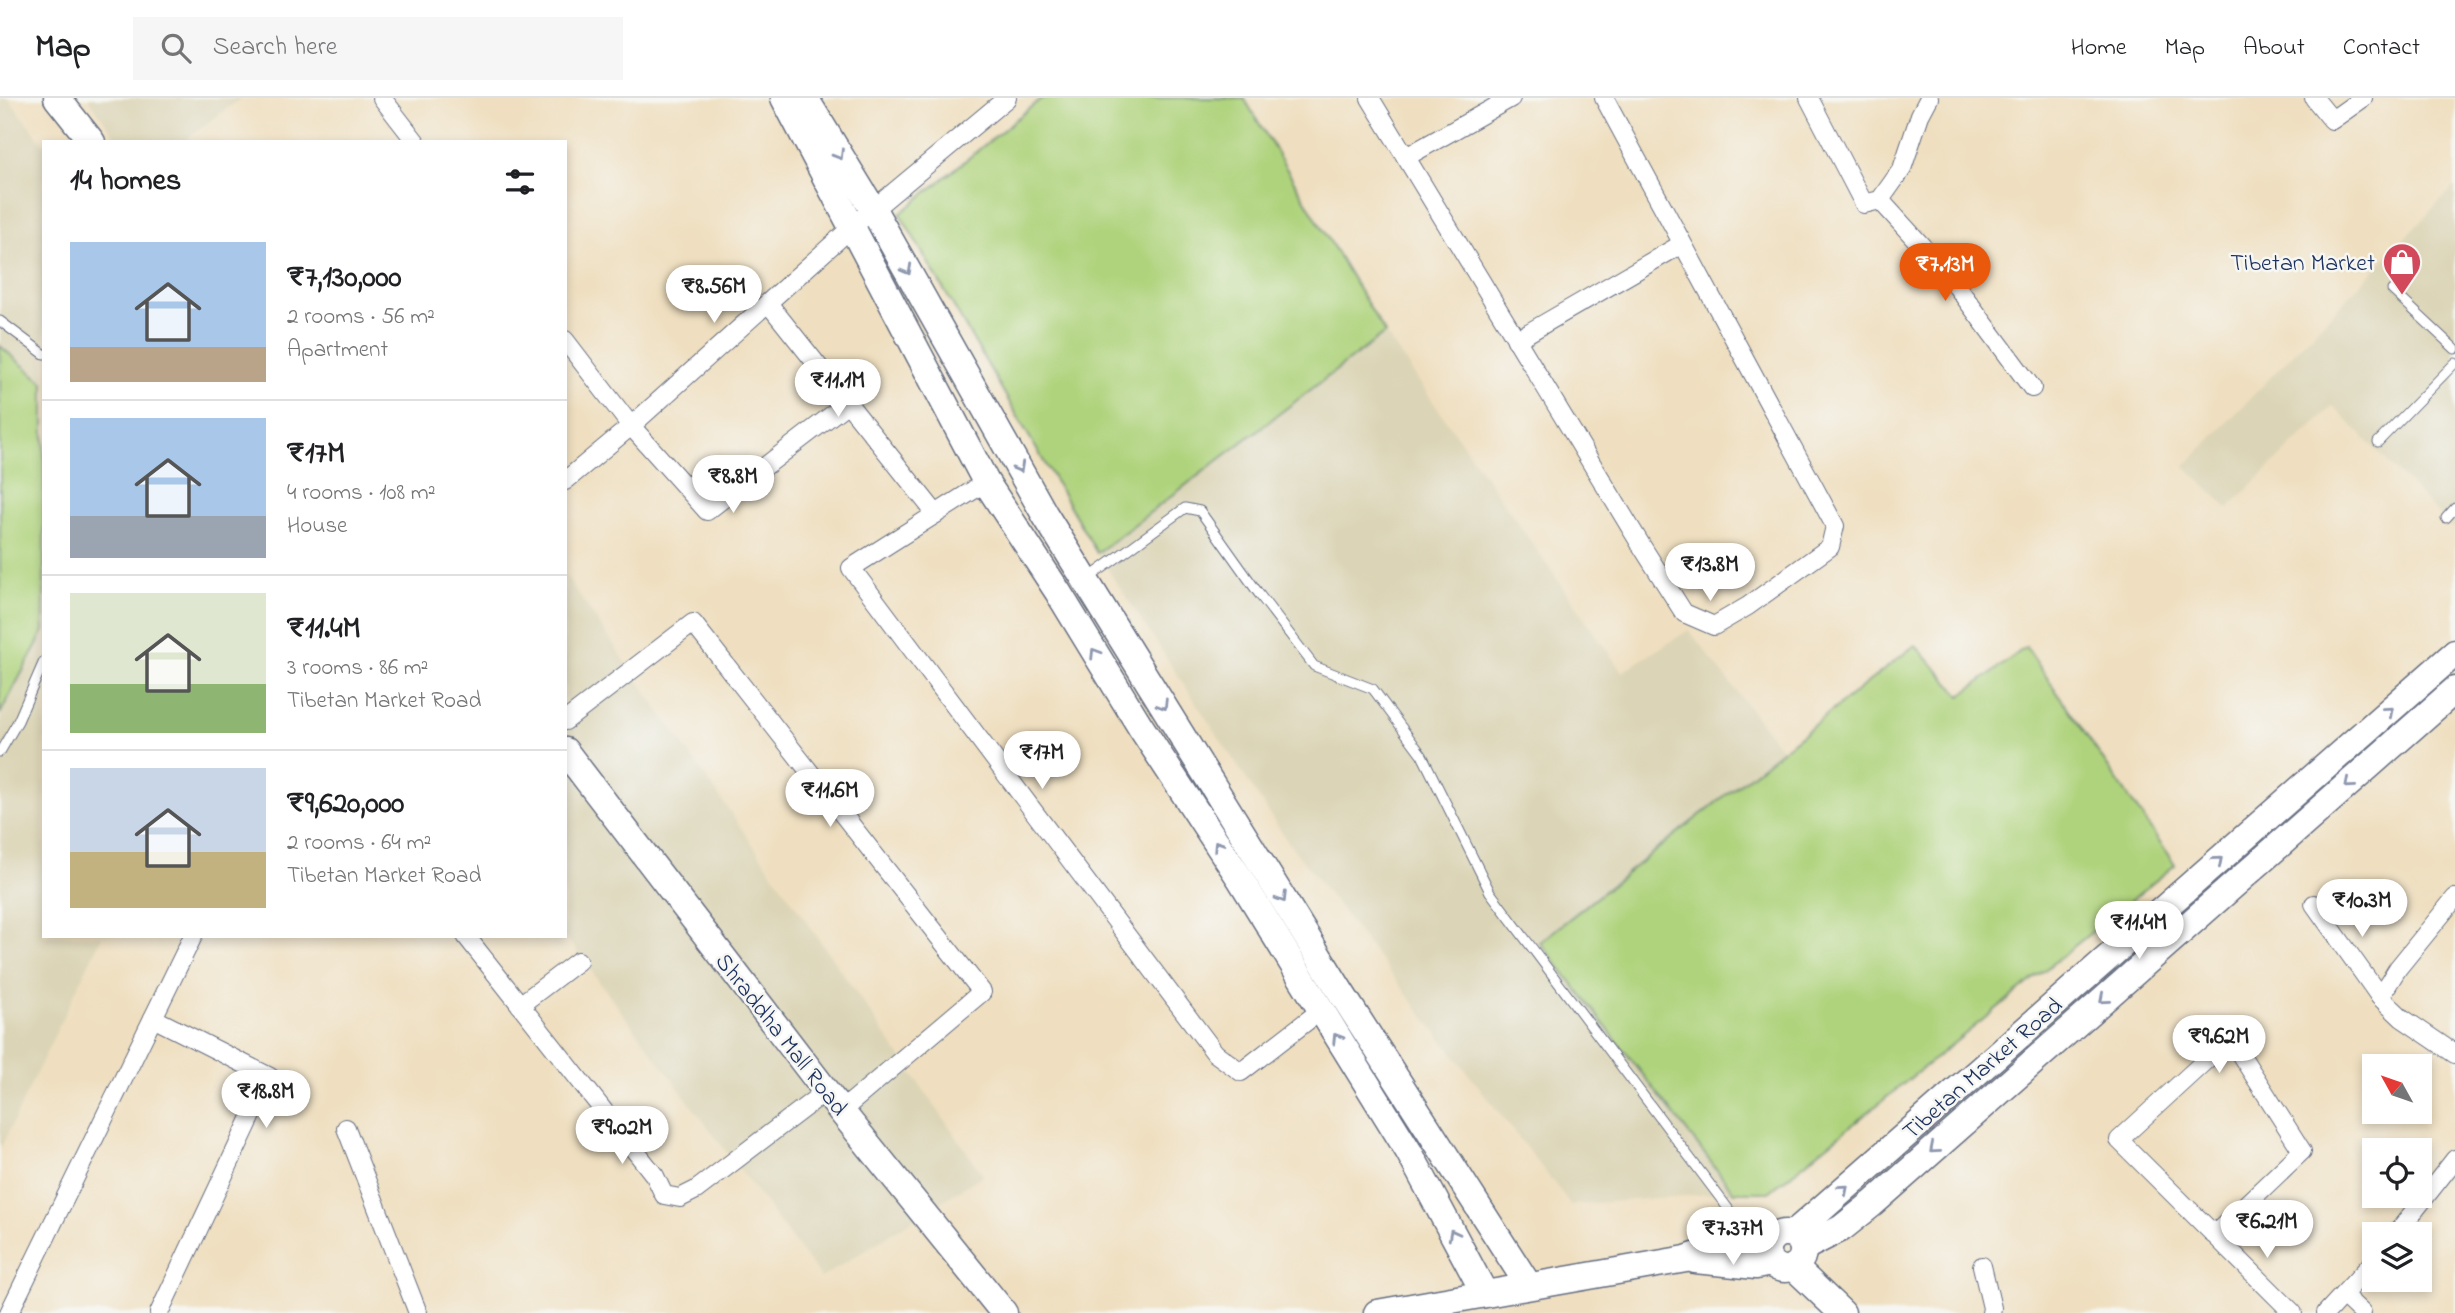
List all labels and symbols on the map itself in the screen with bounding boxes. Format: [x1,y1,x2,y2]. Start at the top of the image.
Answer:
one-way arrow [831,147,844,160]
shop icon: Tibetan Market [2381,241,2423,296]
pin: ₹7.13M [1888,244,2002,303]
place label: Tibetan Market [2230,247,2375,282]
one-way arrow [899,263,912,276]
pin: ₹8.56M [657,266,771,325]
pin: ₹11.1M [781,360,895,419]
pin: ₹8.8M [684,456,782,515]
one-way arrow [1011,461,1024,474]
pin: ₹13.8M [1653,544,1767,603]
one-way arrow [1091,647,1104,660]
one-way arrow [1154,697,1167,710]
one-way arrow [2381,707,2394,720]
pin: ₹17M [1001,732,1083,791]
pin: ₹11.6M [773,770,887,829]
one-way arrow [2344,776,2357,788]
one-way arrow [1213,839,1226,852]
one-way arrow [2210,857,2223,869]
pin: ₹10.3M [2305,880,2419,939]
one-way arrow [1274,891,1287,904]
pin: ₹11.4M [2082,902,2196,961]
street label: Shraddha Mall Road [705,947,855,1125]
street label: Tibetan Market Road [1896,990,2072,1150]
one-way arrow [2100,991,2113,1003]
pin: ₹9.62M [2162,1016,2276,1075]
one-way arrow [1332,1033,1345,1046]
north arrow [2362,1054,2432,1124]
pin: ₹18.8M [209,1070,323,1130]
pin: ₹9.02M [565,1107,679,1166]
one-way arrow [1929,1141,1942,1153]
one-way arrow [1836,1185,1849,1197]
pin: ₹6.21M [2210,1200,2324,1260]
pin: ₹7.37M [1676,1208,1790,1267]
one-way arrow [1447,1229,1461,1241]

